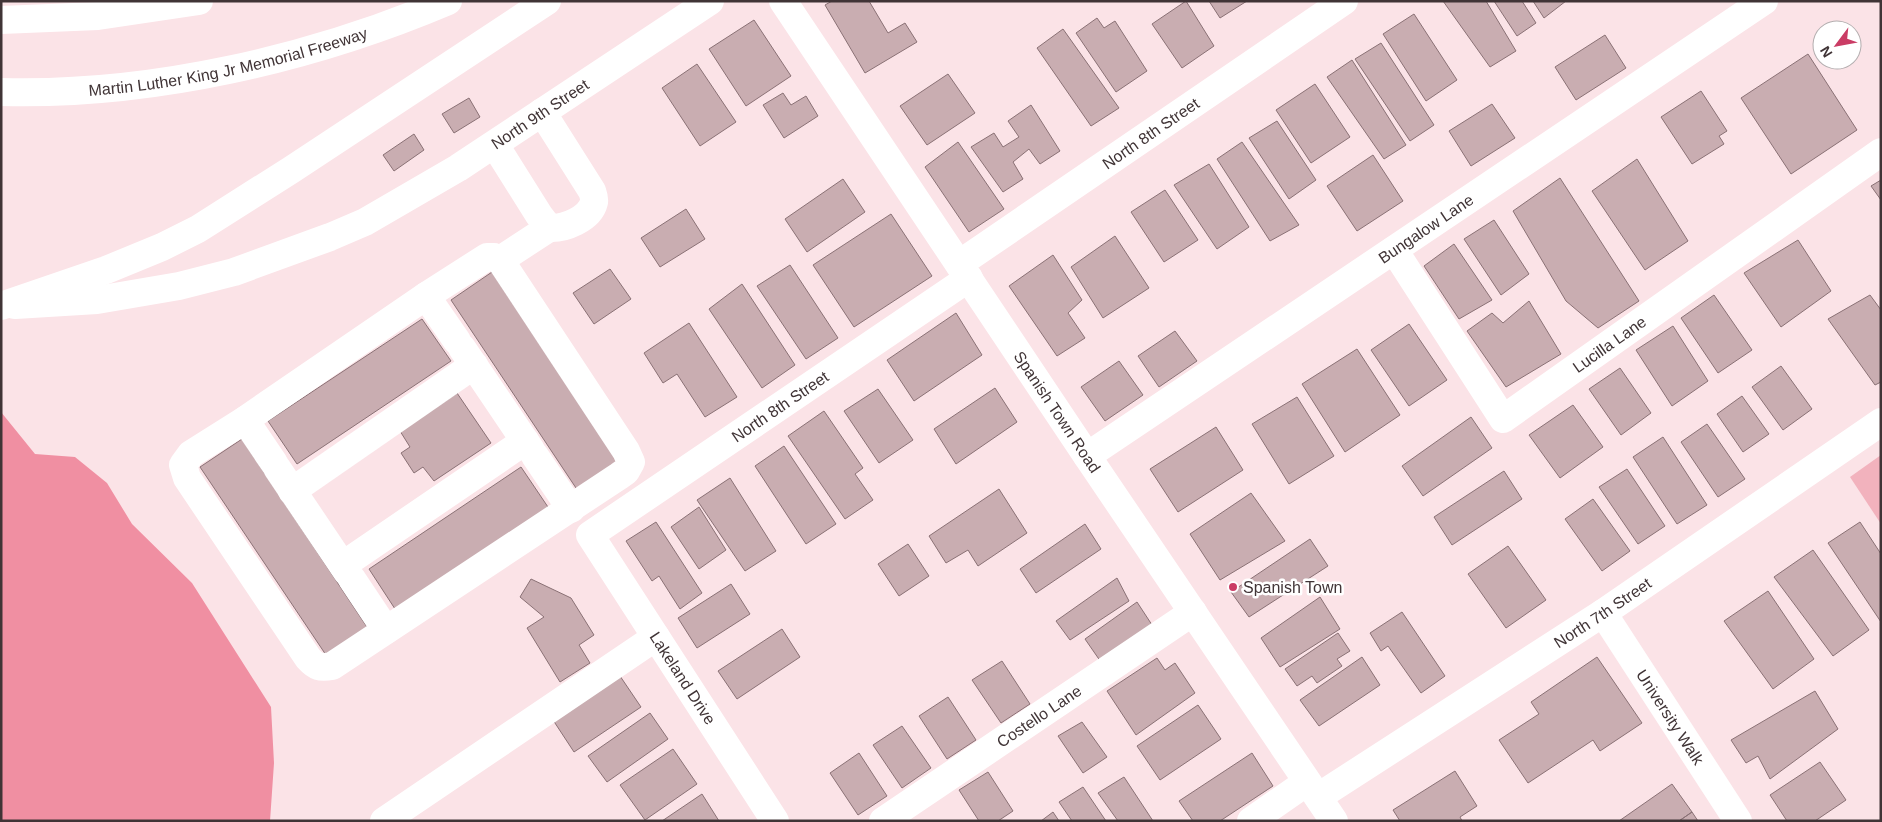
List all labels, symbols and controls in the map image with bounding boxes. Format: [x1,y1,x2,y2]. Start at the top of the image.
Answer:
north arrow [1812,20,1862,70]
street label: Martin Luther King Jr Memorial Freeway [88,24,370,99]
text: N [1817,43,1835,60]
street label: North 9th Street [488,76,592,153]
street label: North 8th Street [1099,94,1203,172]
street label: Bungalow Lane [1375,191,1477,267]
street label: Lucilla Lane [1570,313,1649,376]
street label: Spanish Town Road [1010,348,1104,476]
street label: North 8th Street [729,368,832,445]
street label: North 7th Street [1551,574,1655,651]
place label: Spanish Town [1243,579,1342,596]
marker: Spanish Town [1227,581,1239,593]
street label: Lakeland Drive [646,629,719,728]
street label: University Walk [1633,667,1708,769]
street label: Costello Lane [994,682,1085,751]

